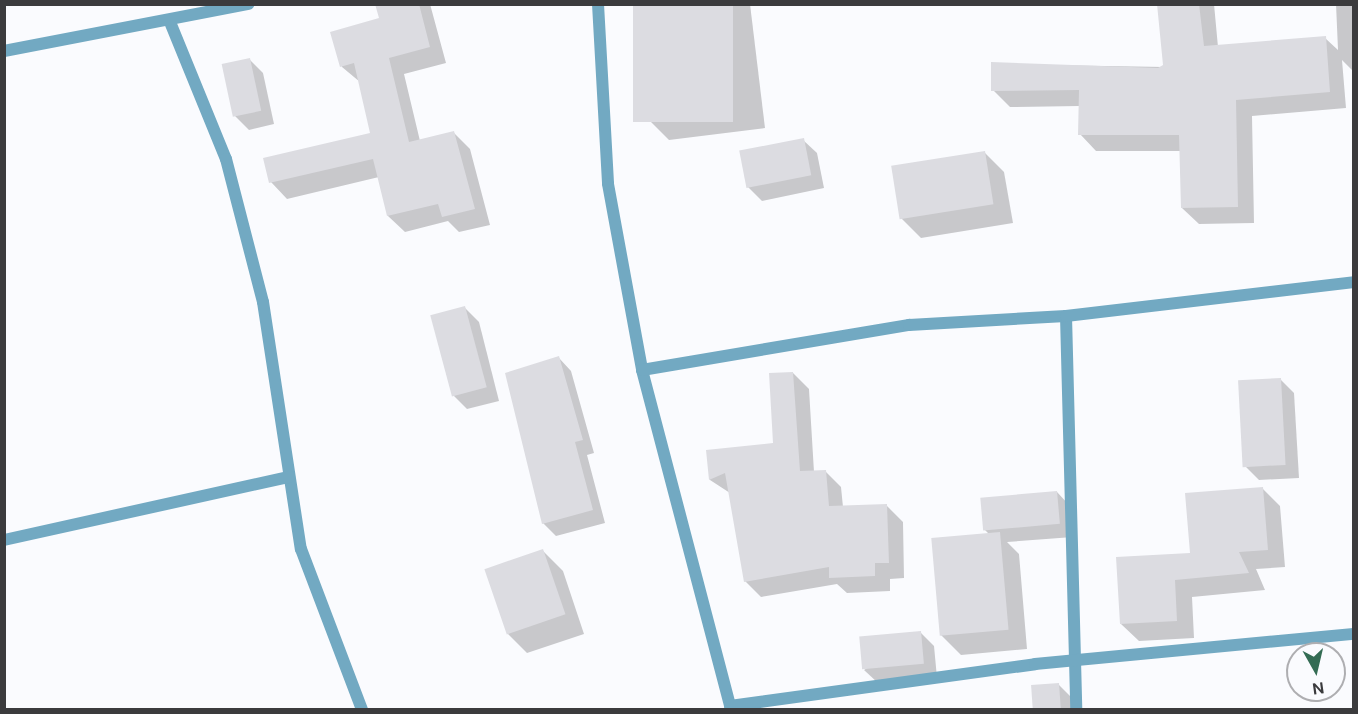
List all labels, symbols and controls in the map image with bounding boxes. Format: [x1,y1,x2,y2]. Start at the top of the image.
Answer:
north arrow [1286,642,1346,702]
text: N [1311,677,1326,700]

